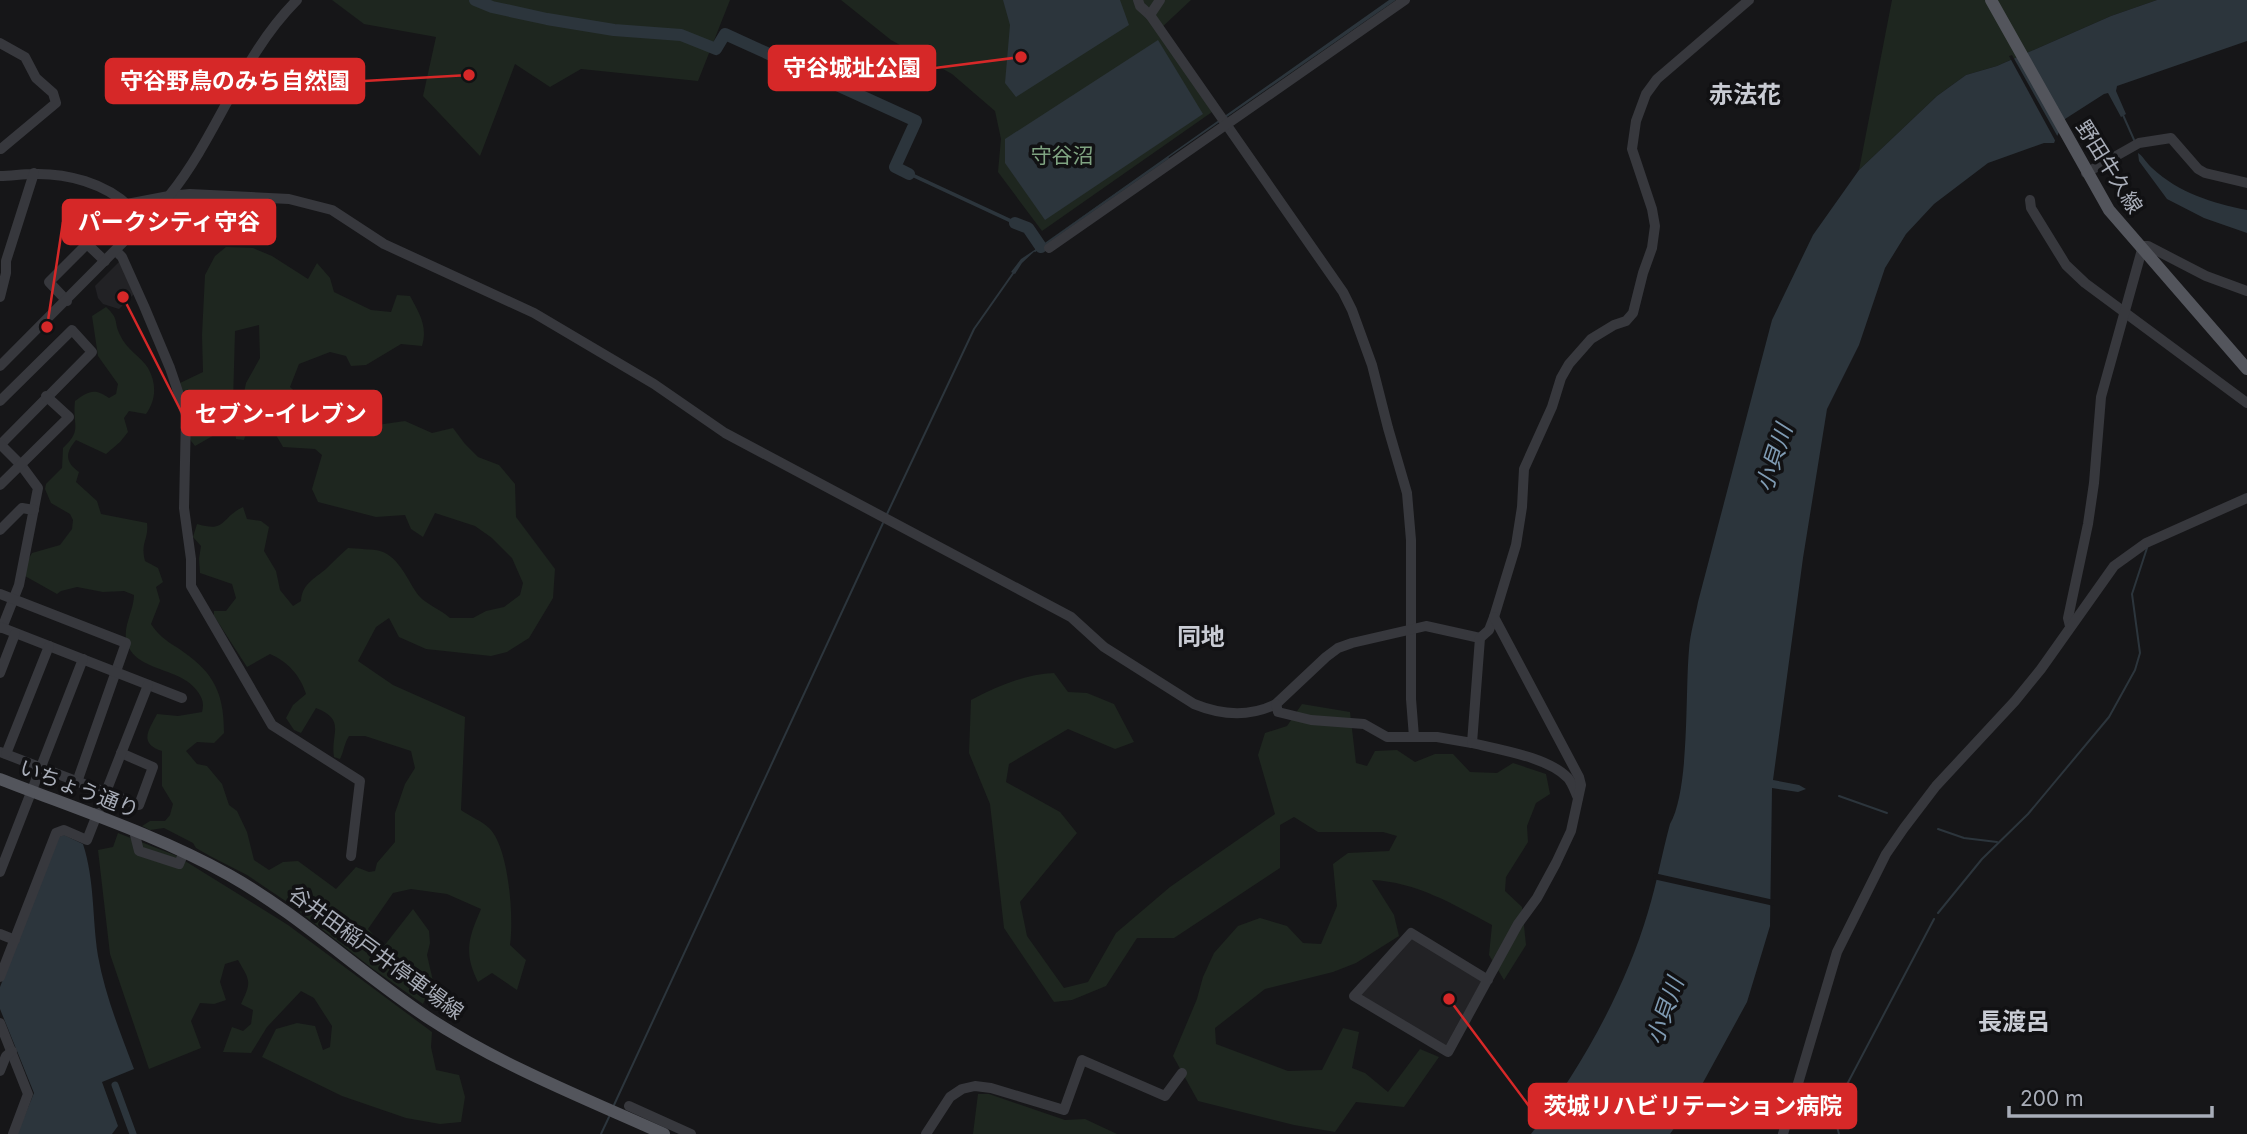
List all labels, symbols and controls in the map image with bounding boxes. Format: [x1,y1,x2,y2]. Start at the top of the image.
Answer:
callout: 守谷城址公園 [769,46,935,90]
text: 守谷城址公園 [783,54,921,82]
callout: 守谷野鳥のみち自然園 [106,59,364,103]
text: 守谷野鳥のみち自然園 [120,67,350,95]
district label: 赤法花 [1709,80,1781,109]
street label: 野田牛久線 [2071,116,2148,218]
park label: 守谷沼 [1031,143,1094,168]
callout: パークシティ守谷 [63,200,275,244]
text: パークシティ守谷 [78,208,260,236]
callout: セブン-イレブン [182,391,381,435]
text: セブン-イレブン [195,400,367,428]
water label: 小貝川 [1750,418,1799,495]
district label: 同地 [1177,622,1225,651]
street label: いちょう通り [16,754,142,823]
street label: 谷井田稲戸井停車場線 [284,881,469,1024]
water label: 小貝川 [1641,971,1690,1048]
district label: 長渡呂 [1978,1007,2050,1036]
scale bar [2009,1074,2212,1118]
callout: 茨城リハビリテーション病院 [1529,1084,1856,1128]
text: 200 m [2020,1086,2084,1111]
text: 茨城リハビリテーション病院 [1544,1092,1842,1120]

